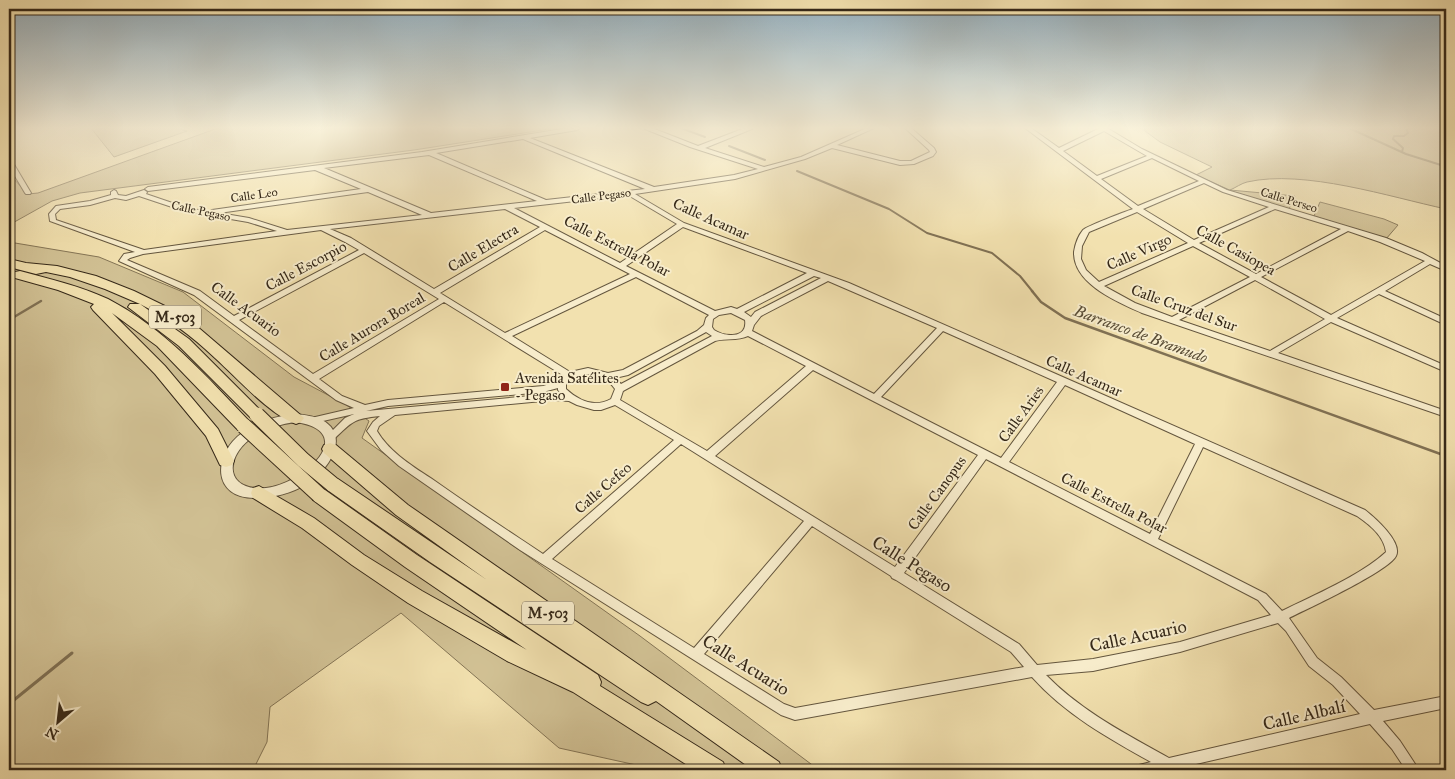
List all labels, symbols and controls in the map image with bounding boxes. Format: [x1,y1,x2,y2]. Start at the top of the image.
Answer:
street label: Calle Leo [230,185,278,205]
street label: Calle Pegaso [570,185,632,208]
street label: Calle Perseo [1259,185,1319,215]
street label: Calle Acamar [670,194,752,244]
street label: Calle Pegaso [170,198,232,225]
street label: Calle Estrella Polar [561,211,674,281]
street label: Calle Electra [445,220,522,276]
street label: Calle Casiopea [1193,221,1279,280]
street label: Calle Virgo [1104,230,1174,274]
street label: Calle Escorpio [262,237,350,295]
street label: Calle Acuario [207,278,285,341]
street label: Calle Cruz del Sur [1129,280,1240,336]
street label: Calle Aurora Boreal [316,288,429,366]
water label: Barranco de Bramudo [1071,301,1210,367]
road number: M-503 [149,306,201,328]
street label: Calle Acamar [1043,351,1125,401]
place label: Avenida Satélites - Pegaso [514,369,619,404]
marker: Avenida Satélites - Pegaso [499,381,511,393]
street label: Calle Aries [994,382,1048,446]
street label: Calle Canopus [904,452,970,534]
street label: Calle Cefeo [571,458,635,518]
street label: Calle Estrella Polar [1058,468,1171,538]
street label: Calle Pegaso [867,531,956,598]
road number: M-503 [522,602,574,624]
street label: Calle Acuario [1088,615,1188,657]
street label: Calle Acuario [698,630,794,700]
street label: Calle Albalí [1261,695,1348,735]
north arrow [32,696,82,746]
text: N [43,723,61,743]

